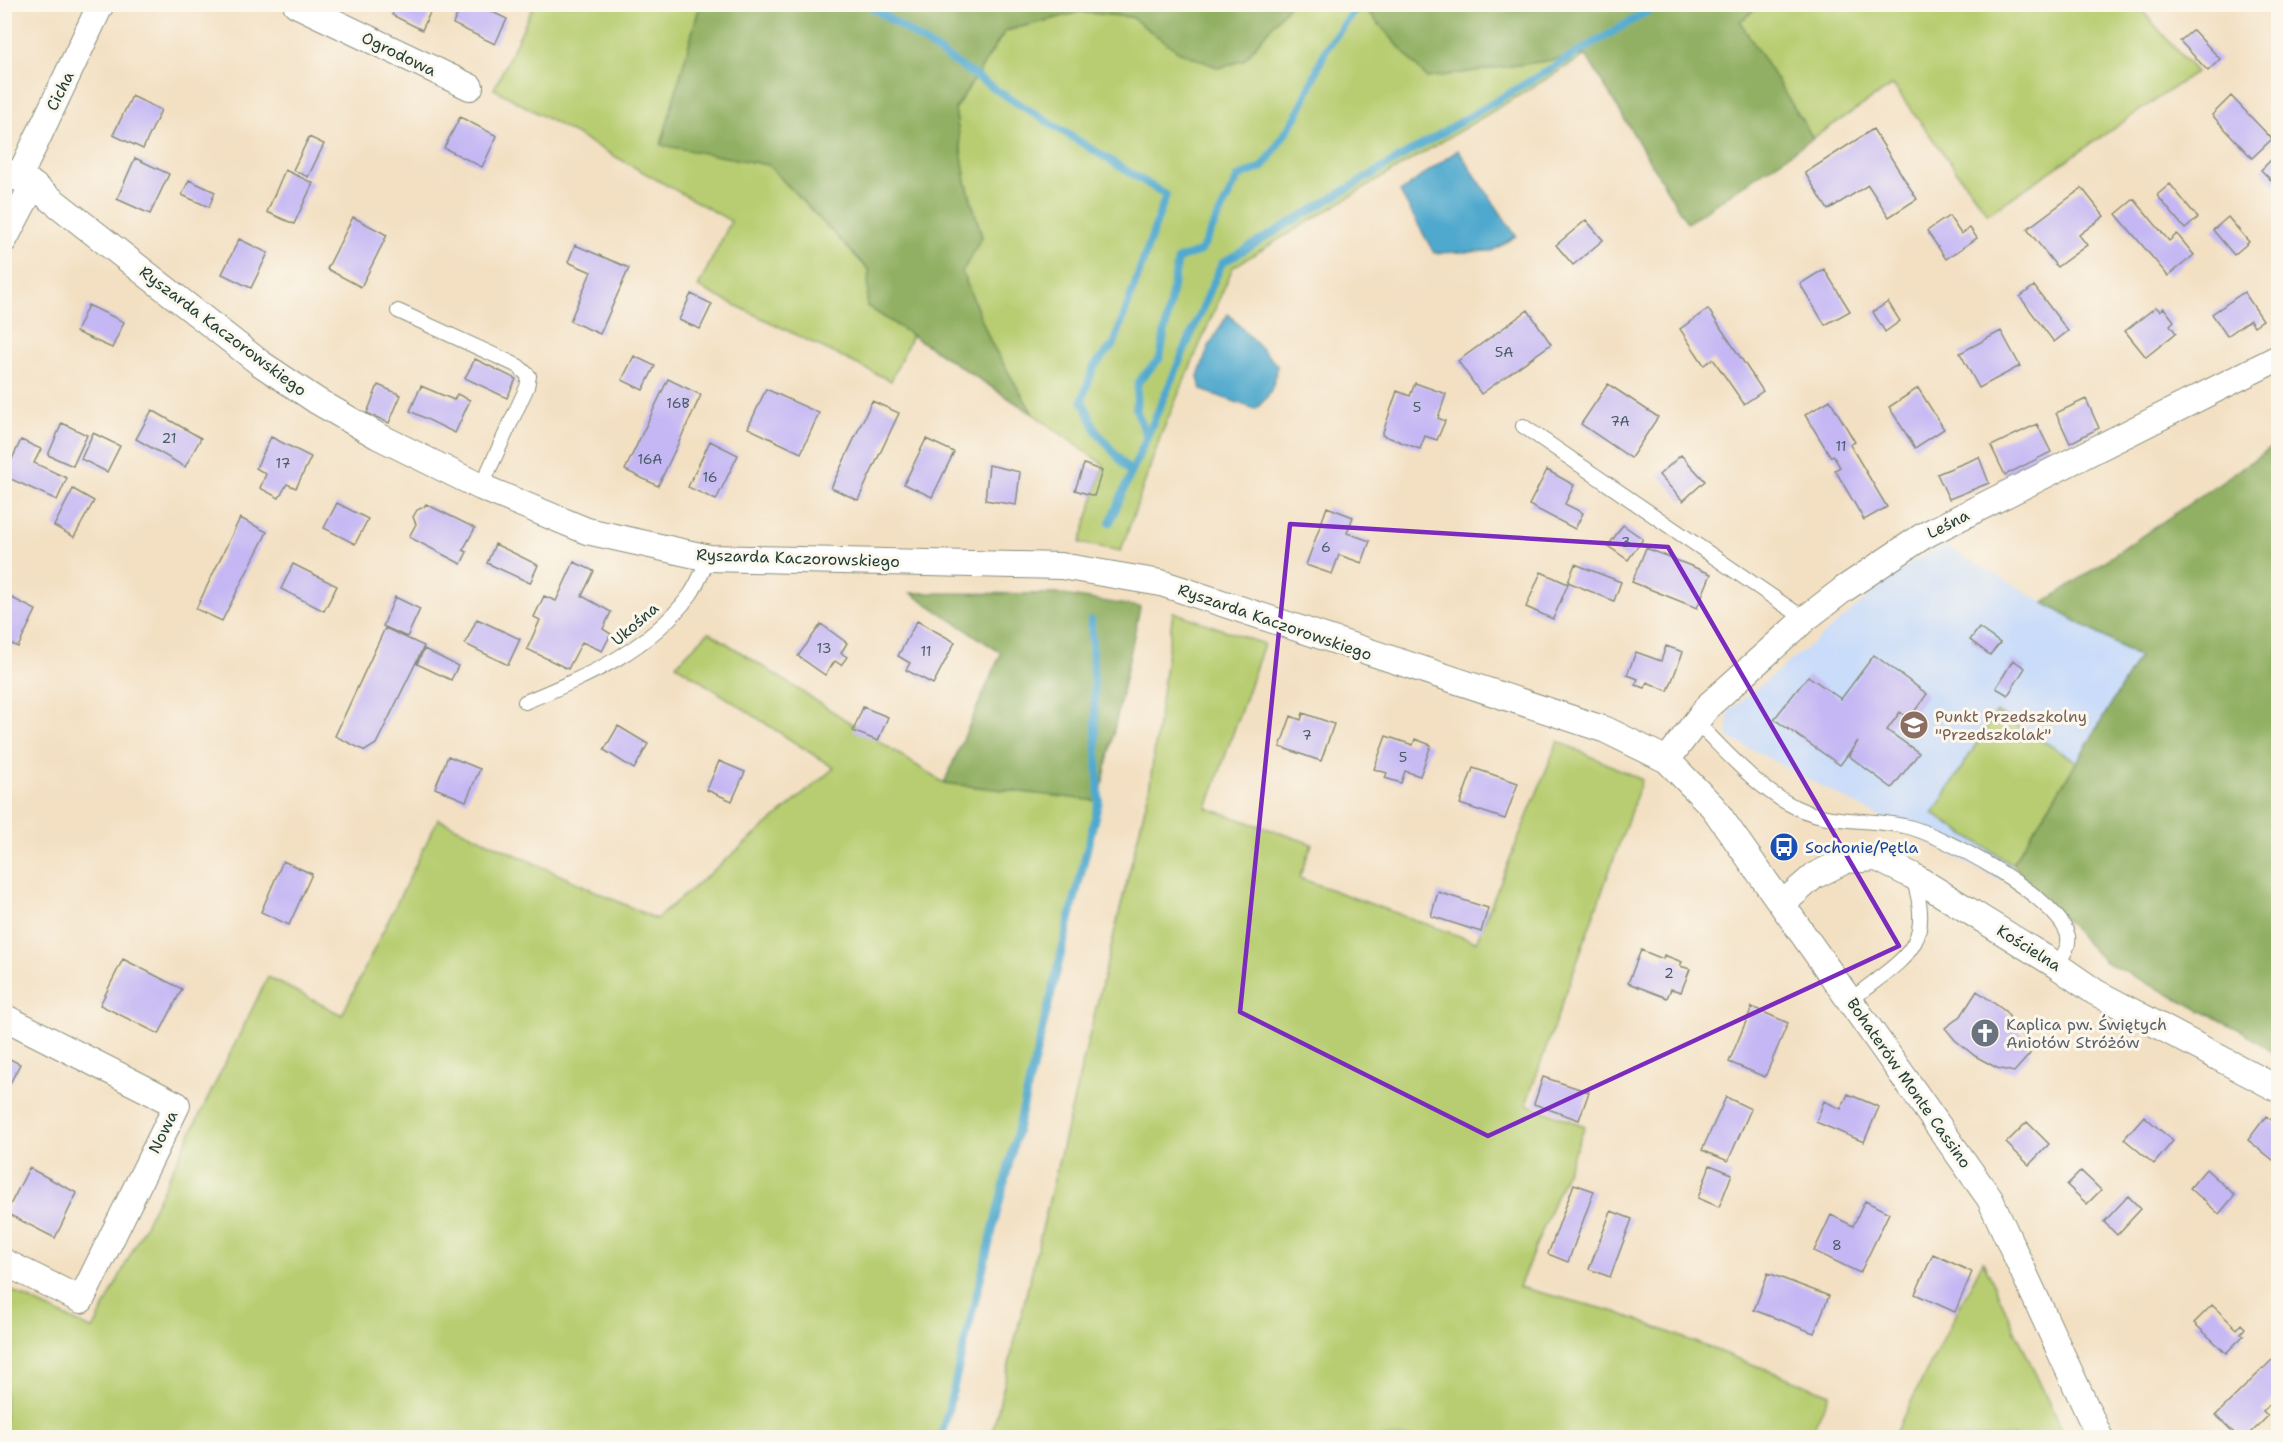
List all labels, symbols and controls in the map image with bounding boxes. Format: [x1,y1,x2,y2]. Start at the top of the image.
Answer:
street label: Ogrodowa [358,27,440,81]
street label: Cicha [41,68,79,114]
street label: Ryszarda Kaczorowskiego [135,261,311,401]
house number: 5A [1495,343,1513,361]
house number: 16B [666,394,690,412]
house number: 5 [1413,398,1421,416]
house number: 7A [1610,412,1630,430]
house number: 21 [162,429,176,447]
house number: 11 [1835,437,1847,455]
house number: 16A [637,450,663,468]
house number: 17 [276,454,290,472]
house number: 16 [702,468,718,486]
street label: Leśna [1923,504,1973,543]
house number: 3 [1621,533,1631,551]
house number: 6 [1321,538,1331,556]
street label: Ryszarda Kaczorowskiego [696,544,900,572]
street label: Ryszarda Kaczorowskiego [1175,579,1375,665]
street label: Ukośna [607,598,663,650]
house number: 13 [817,639,831,657]
house number: 11 [920,642,932,660]
place label: Punkt Przedszkolny "Przedszkolak" [1935,706,2087,745]
school or university icon: Punkt Przedszkolny "Przedszkolak" [1898,709,1930,741]
house number: 7 [1302,726,1312,744]
house number: 5 [1399,748,1407,766]
bus stop icon: Sochonie/Pętla [1768,831,1800,863]
place label: Sochonie/Pętla [1805,837,1918,858]
street label: Kościelna [1993,920,2065,976]
house number: 2 [1664,964,1674,982]
street label: Bohaterów Monte Cassino [1842,994,1976,1172]
place label: Kaplica pw. Świętych Aniołów Stróżów [2006,1014,2167,1053]
church icon: Kaplica pw. Świętych Aniołów Stróżów [1969,1017,2001,1049]
street label: Nowa [144,1107,182,1157]
house number: 8 [1832,1236,1842,1254]

